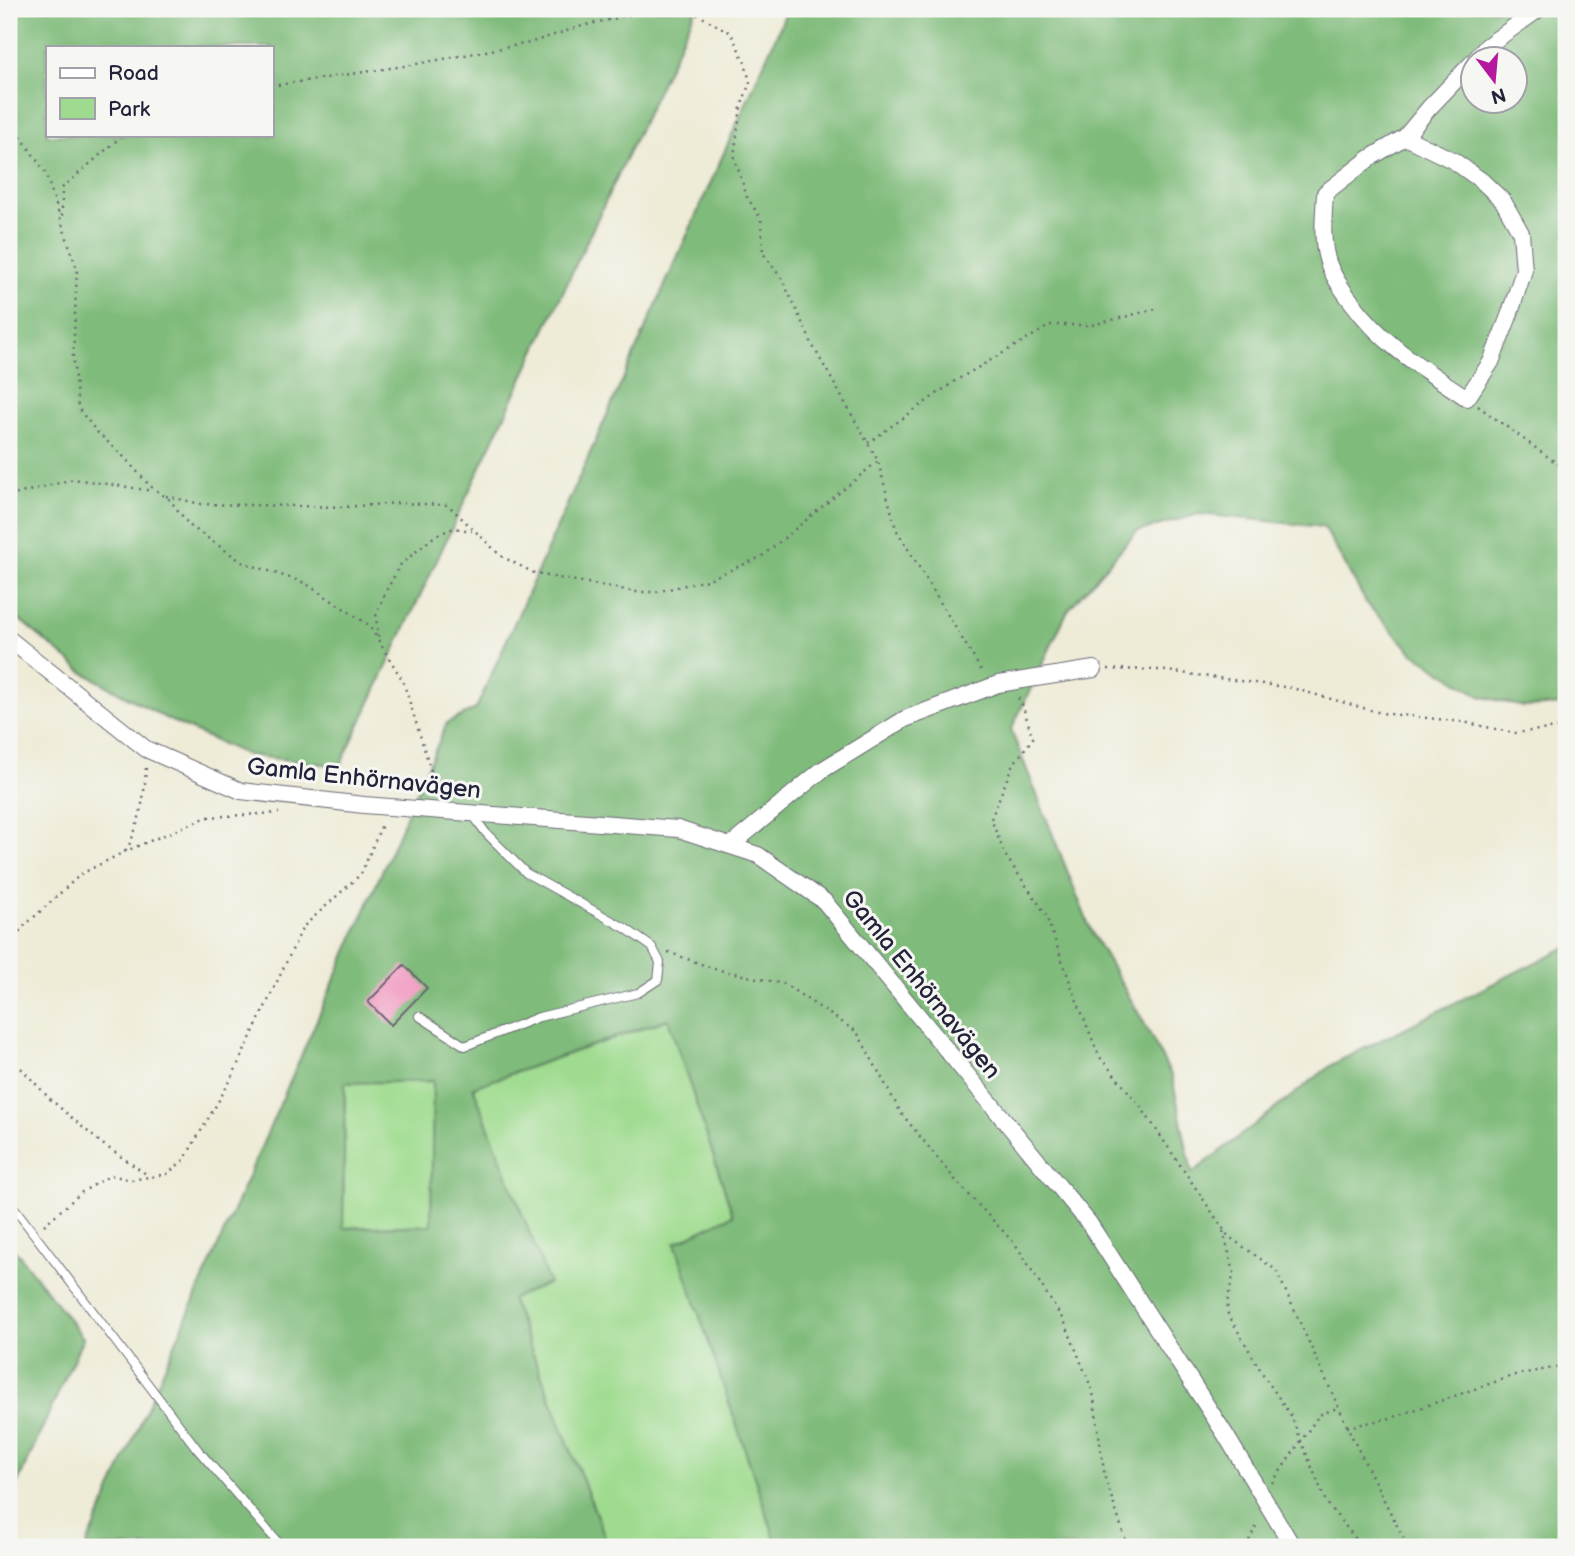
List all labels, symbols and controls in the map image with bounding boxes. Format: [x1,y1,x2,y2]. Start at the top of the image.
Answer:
legend [46,46,273,136]
north arrow [1460,46,1530,116]
text: Road [108,61,159,86]
text: N [1488,82,1508,108]
text: Park [108,97,151,122]
street label: Gamla Enhörnavägen [246,752,482,805]
street label: Gamla Enhörnavägen [836,884,1007,1085]

